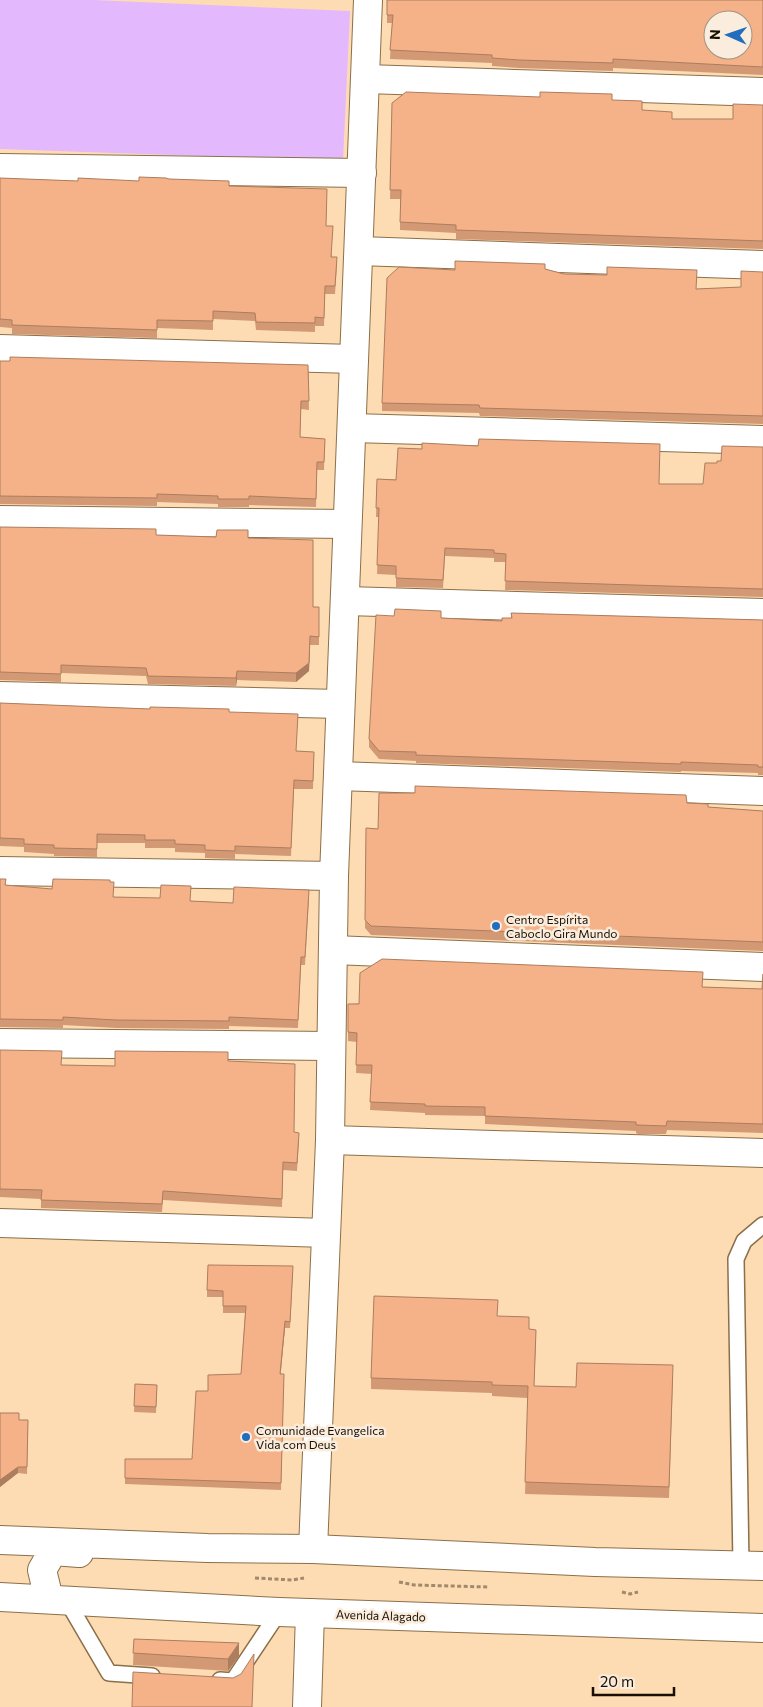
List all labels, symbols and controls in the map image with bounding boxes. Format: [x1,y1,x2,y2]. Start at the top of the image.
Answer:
north arrow [703,10,753,60]
text: N [706,29,723,40]
place label: Centro Espírita Caboclo Gira Mundo [506,912,617,940]
marker: Centro Espírita Caboclo Gira Mundo [490,920,502,932]
place label: Comunidade Evangelica Vida com Deus [256,1423,384,1451]
marker: Comunidade Evangelica Vida com Deus [240,1431,252,1443]
street label: Avenida Alagado [336,1606,426,1624]
scale bar [593,1664,674,1696]
text: 20 m [600,1672,634,1690]

